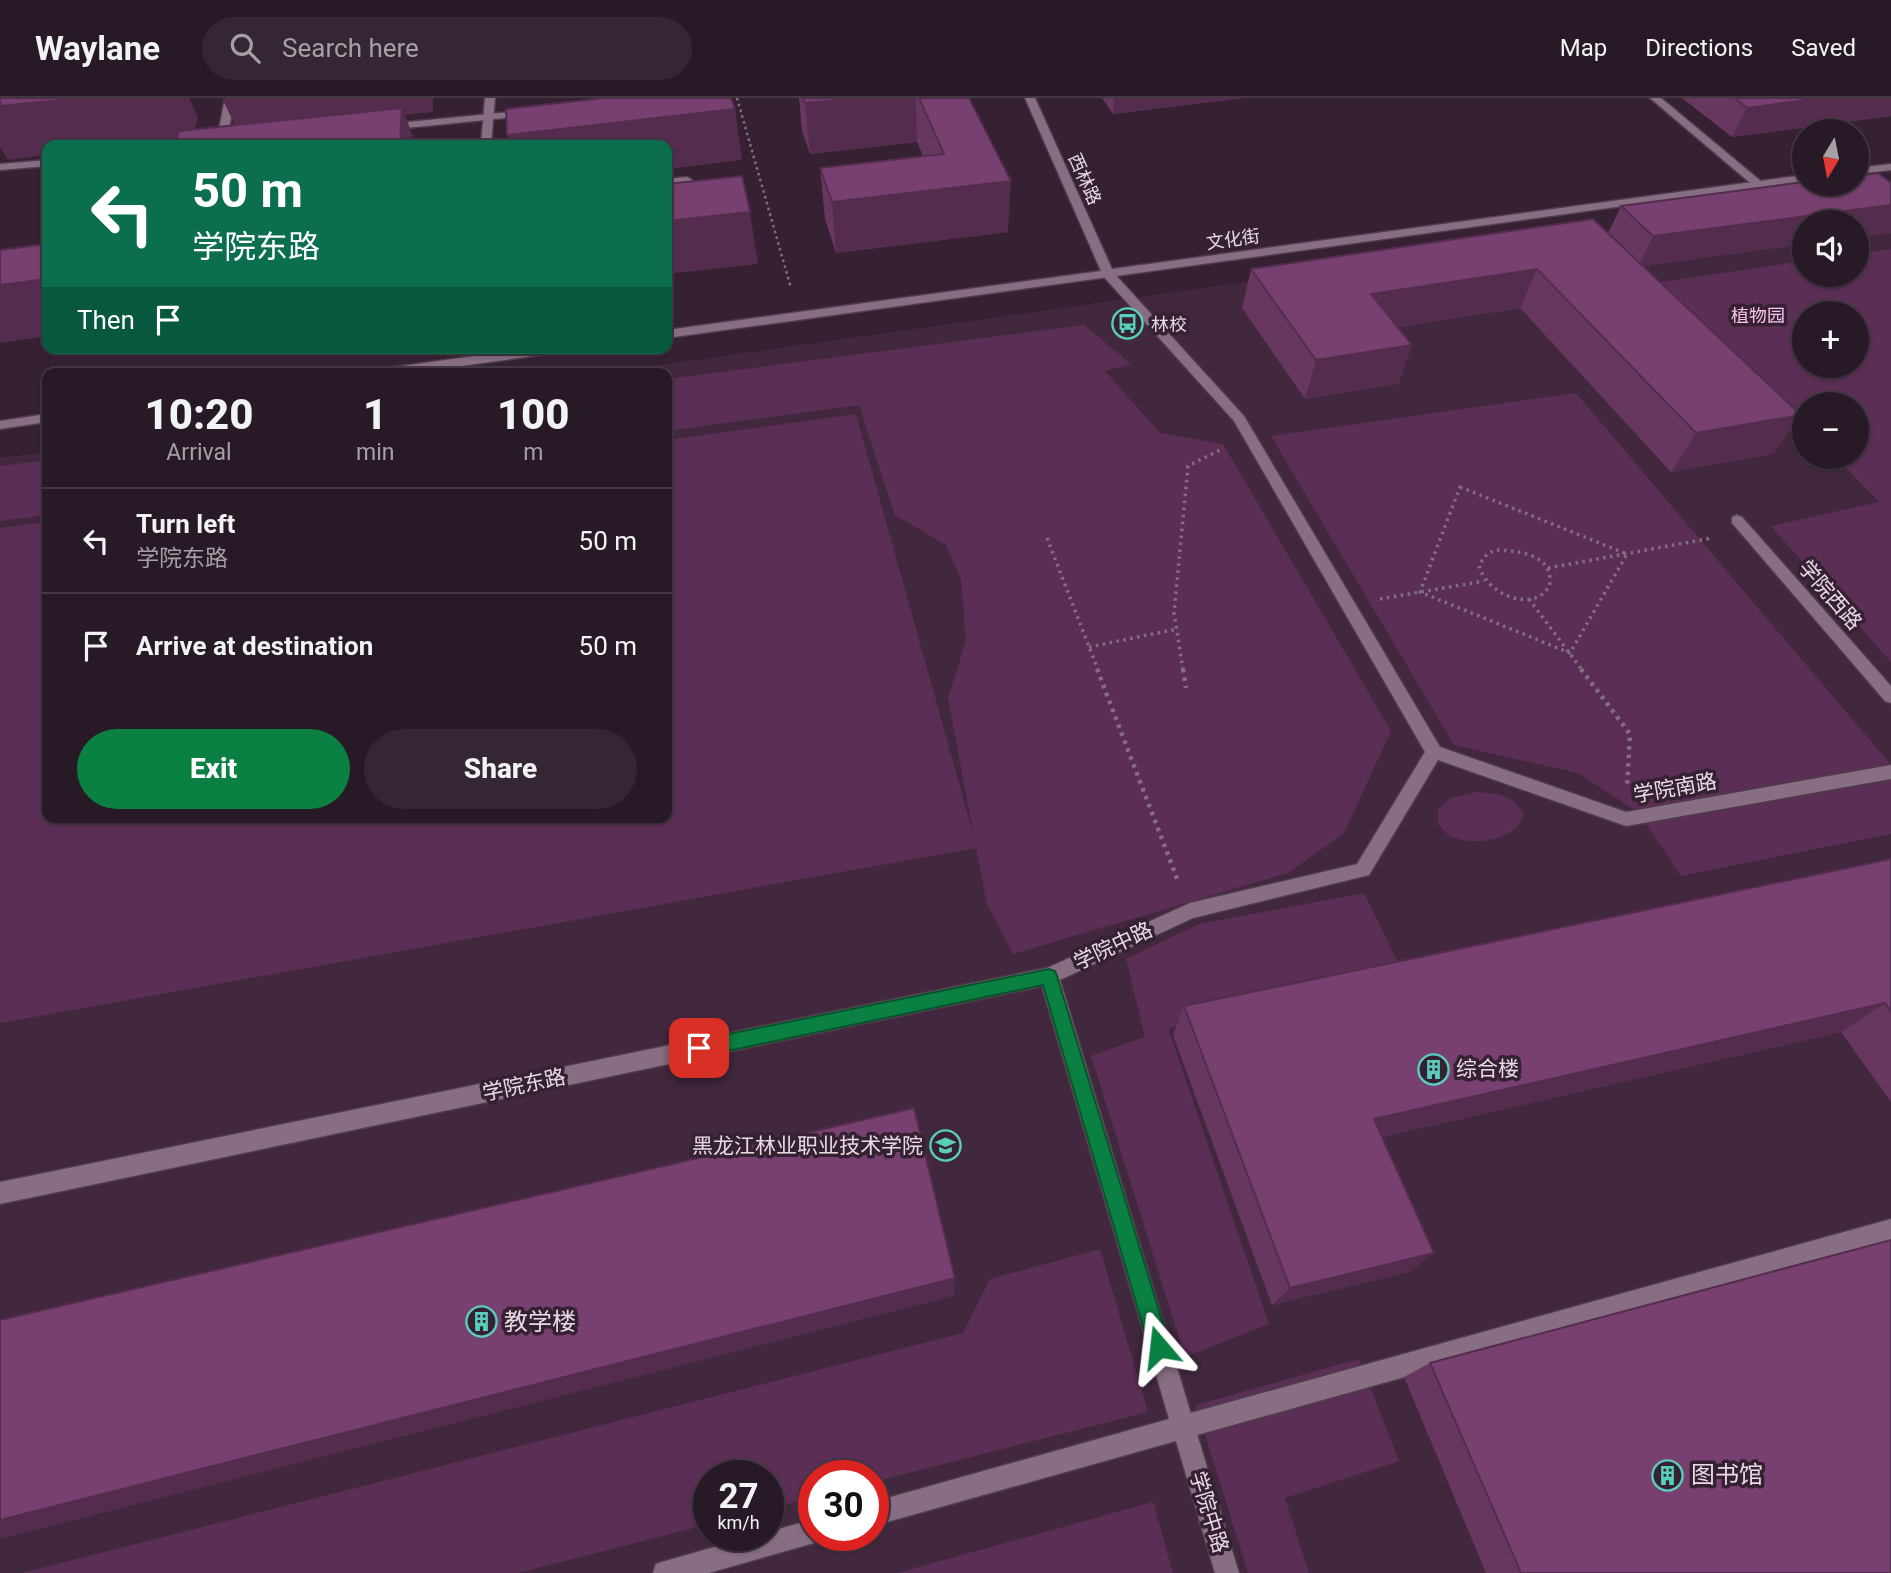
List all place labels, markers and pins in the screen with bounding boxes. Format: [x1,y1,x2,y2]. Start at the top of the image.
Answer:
bus stop icon: 林校 [1111,307,1145,341]
place label: 林校 [1151,314,1187,335]
pin [669,1018,729,1078]
building icon: 综合楼 [1416,1052,1450,1086]
place label: 综合楼 [1456,1057,1519,1081]
school or university icon: 黑龙江林业职业技术学院 [929,1129,963,1163]
place label: 黑龙江林业职业技术学院 [692,1134,923,1158]
building icon: 教学楼 [464,1305,498,1339]
place label: 教学楼 [504,1308,576,1336]
building icon: 图书馆 [1651,1458,1685,1492]
place label: 图书馆 [1691,1461,1763,1489]

